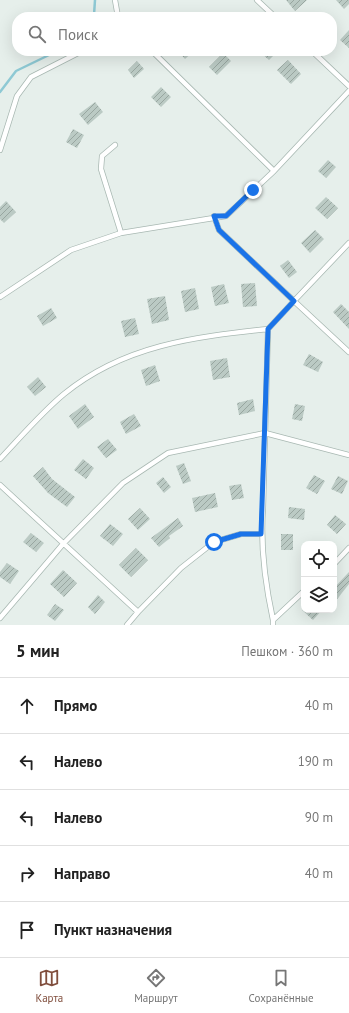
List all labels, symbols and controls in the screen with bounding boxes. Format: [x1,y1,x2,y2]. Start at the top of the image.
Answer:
search box [12,12,337,56]
icon: search [26,23,48,45]
text: Поиск [58,25,98,44]
route end [244,181,262,199]
route start [205,533,223,551]
map controls [301,541,337,613]
button: locate [301,541,337,577]
button: layers [301,577,337,613]
text: 5 мин [16,640,60,662]
text: Пешком · 360 m [241,643,333,660]
icon: ahead [16,695,38,717]
text: Прямо [54,696,97,715]
text: 40 m [305,697,333,714]
icon: left [16,751,38,773]
text: Налево [54,752,102,771]
text: 190 m [298,753,333,770]
icon: left [16,807,38,829]
text: Налево [54,808,102,827]
text: 90 m [305,809,333,826]
icon: right [16,863,38,885]
text: Направо [54,864,110,883]
text: 40 m [305,865,333,882]
icon: arrive [16,919,38,941]
text: Пункт назначения [54,920,172,939]
tab: Карта [35,967,63,1005]
tab: Маршрут [134,967,178,1005]
tab: Сохранённые [249,967,314,1005]

